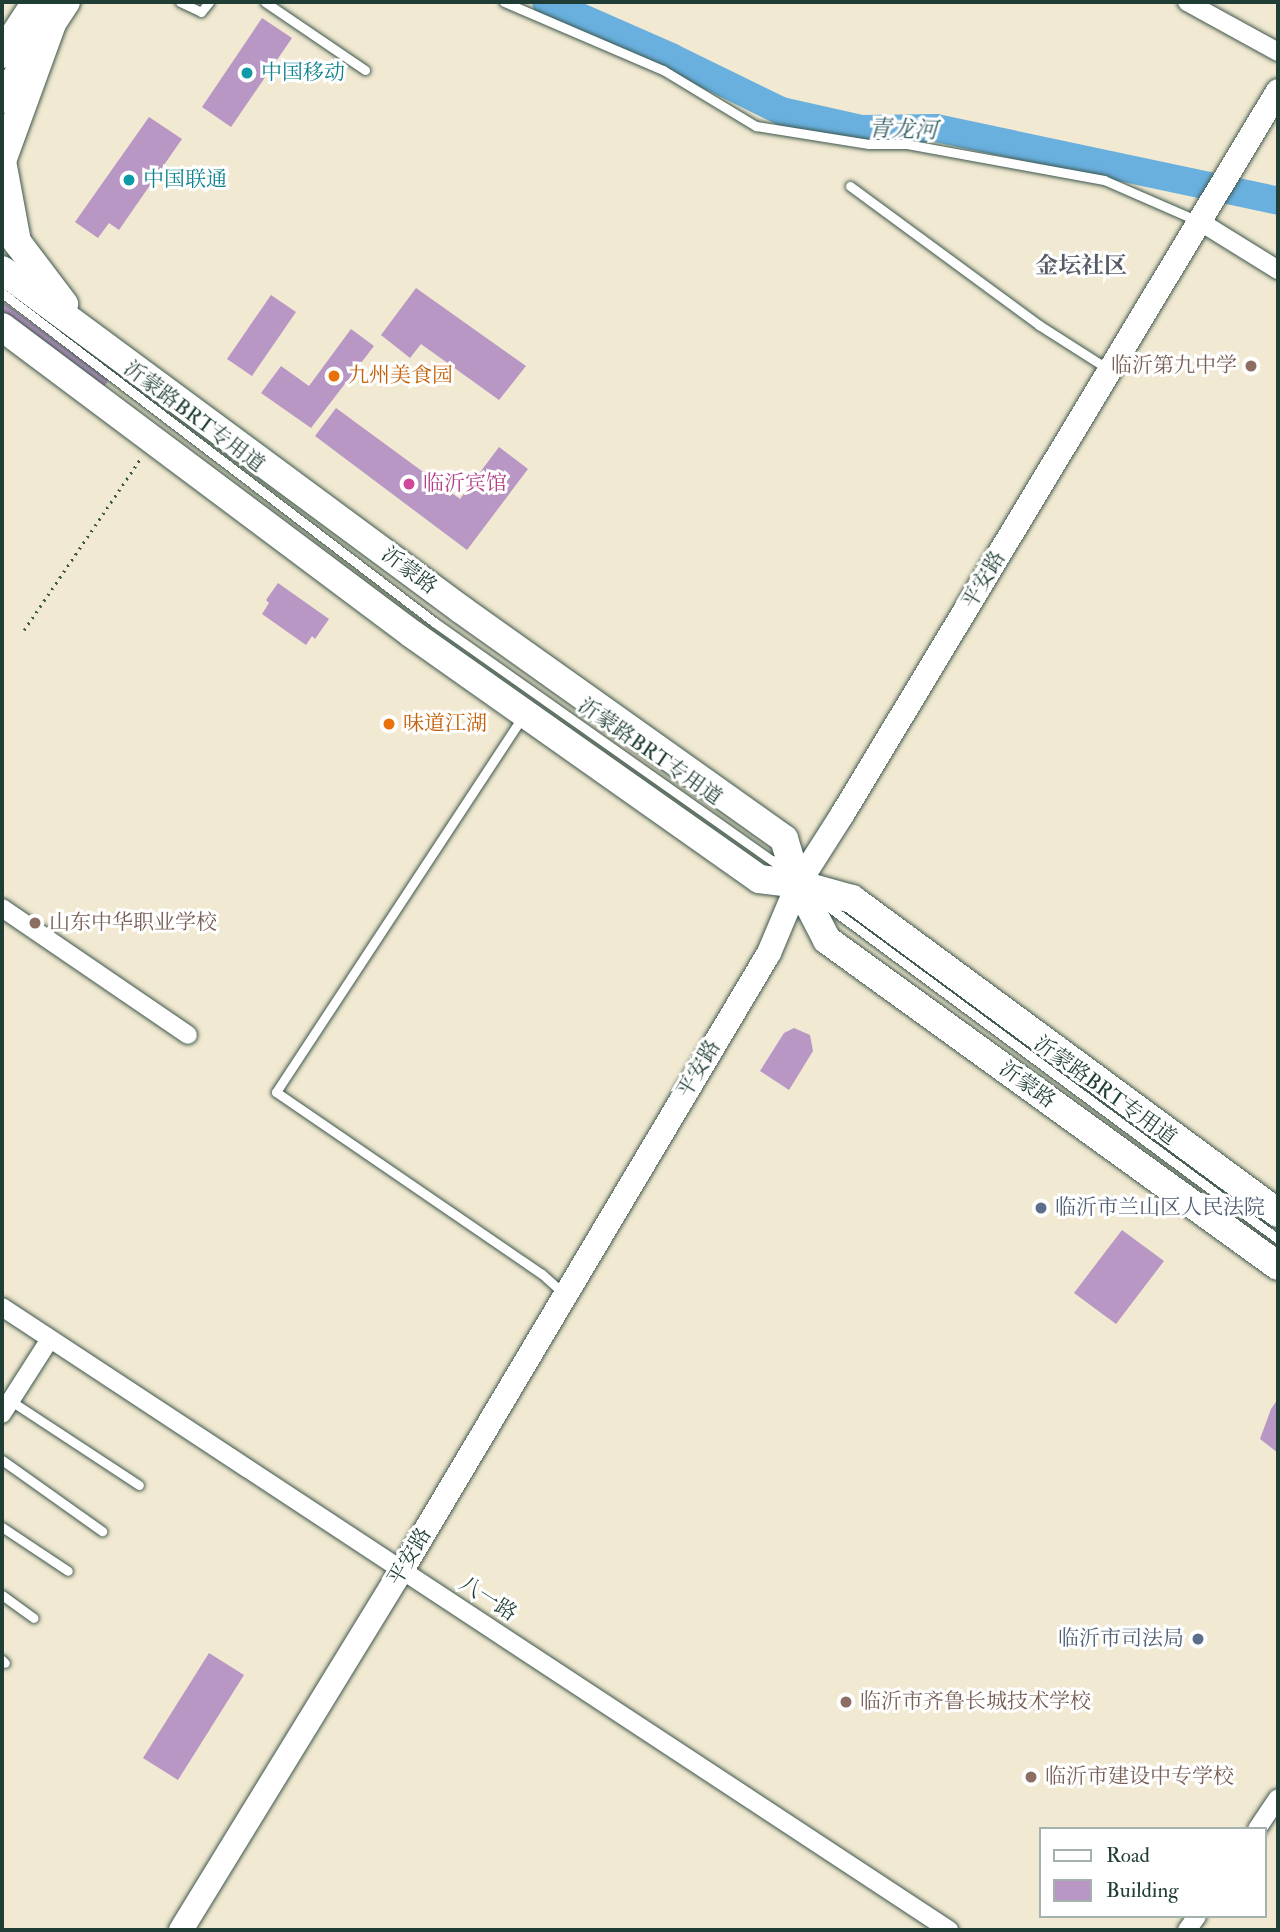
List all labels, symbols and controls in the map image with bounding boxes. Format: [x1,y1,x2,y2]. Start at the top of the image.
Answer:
place label: 中国移动 [261,60,345,86]
marker: 中国移动 [239,65,255,81]
water label: 青龙河 [868,115,938,145]
place label: 中国联通 [143,167,227,193]
marker: 中国联通 [121,172,137,188]
district label: 金坛社区 [1035,252,1127,280]
place label: 临沂第九中学 [1111,353,1237,379]
street label: 沂蒙路BRT专用道 [119,356,269,478]
marker: 临沂第九中学 [1243,358,1259,374]
place label: 九州美食园 [348,363,453,389]
marker: 九州美食园 [326,368,342,384]
place label: 临沂宾馆 [423,471,507,497]
marker: 临沂宾馆 [401,476,417,492]
street label: 沂蒙路 [376,542,442,600]
street label: 平安路 [957,547,1011,613]
street label: 沂蒙路BRT专用道 [573,693,727,811]
place label: 味道江湖 [403,711,487,737]
marker: 味道江湖 [381,716,397,732]
place label: 山东中华职业学校 [49,910,217,936]
marker: 山东中华职业学校 [27,915,43,931]
street label: 沂蒙路BRT专用道 [1029,1031,1181,1151]
street label: 平安路 [672,1036,726,1102]
street label: 沂蒙路 [994,1056,1060,1114]
place label: 临沂市兰山区人民法院 [1055,1195,1265,1221]
marker: 临沂市兰山区人民法院 [1033,1200,1049,1216]
street label: 平安路 [383,1524,437,1590]
street label: 八一路 [455,1571,521,1627]
place label: 临沂市司法局 [1058,1626,1184,1652]
marker: 临沂市司法局 [1190,1631,1206,1647]
place label: 临沂市齐鲁长城技术学校 [860,1689,1091,1715]
marker: 临沂市齐鲁长城技术学校 [838,1694,854,1710]
place label: 临沂市建设中专学校 [1045,1764,1234,1790]
marker: 临沂市建设中专学校 [1023,1769,1039,1785]
legend [1038,1827,1266,1918]
text: Road [1106,1842,1150,1869]
text: Building [1106,1877,1179,1904]

